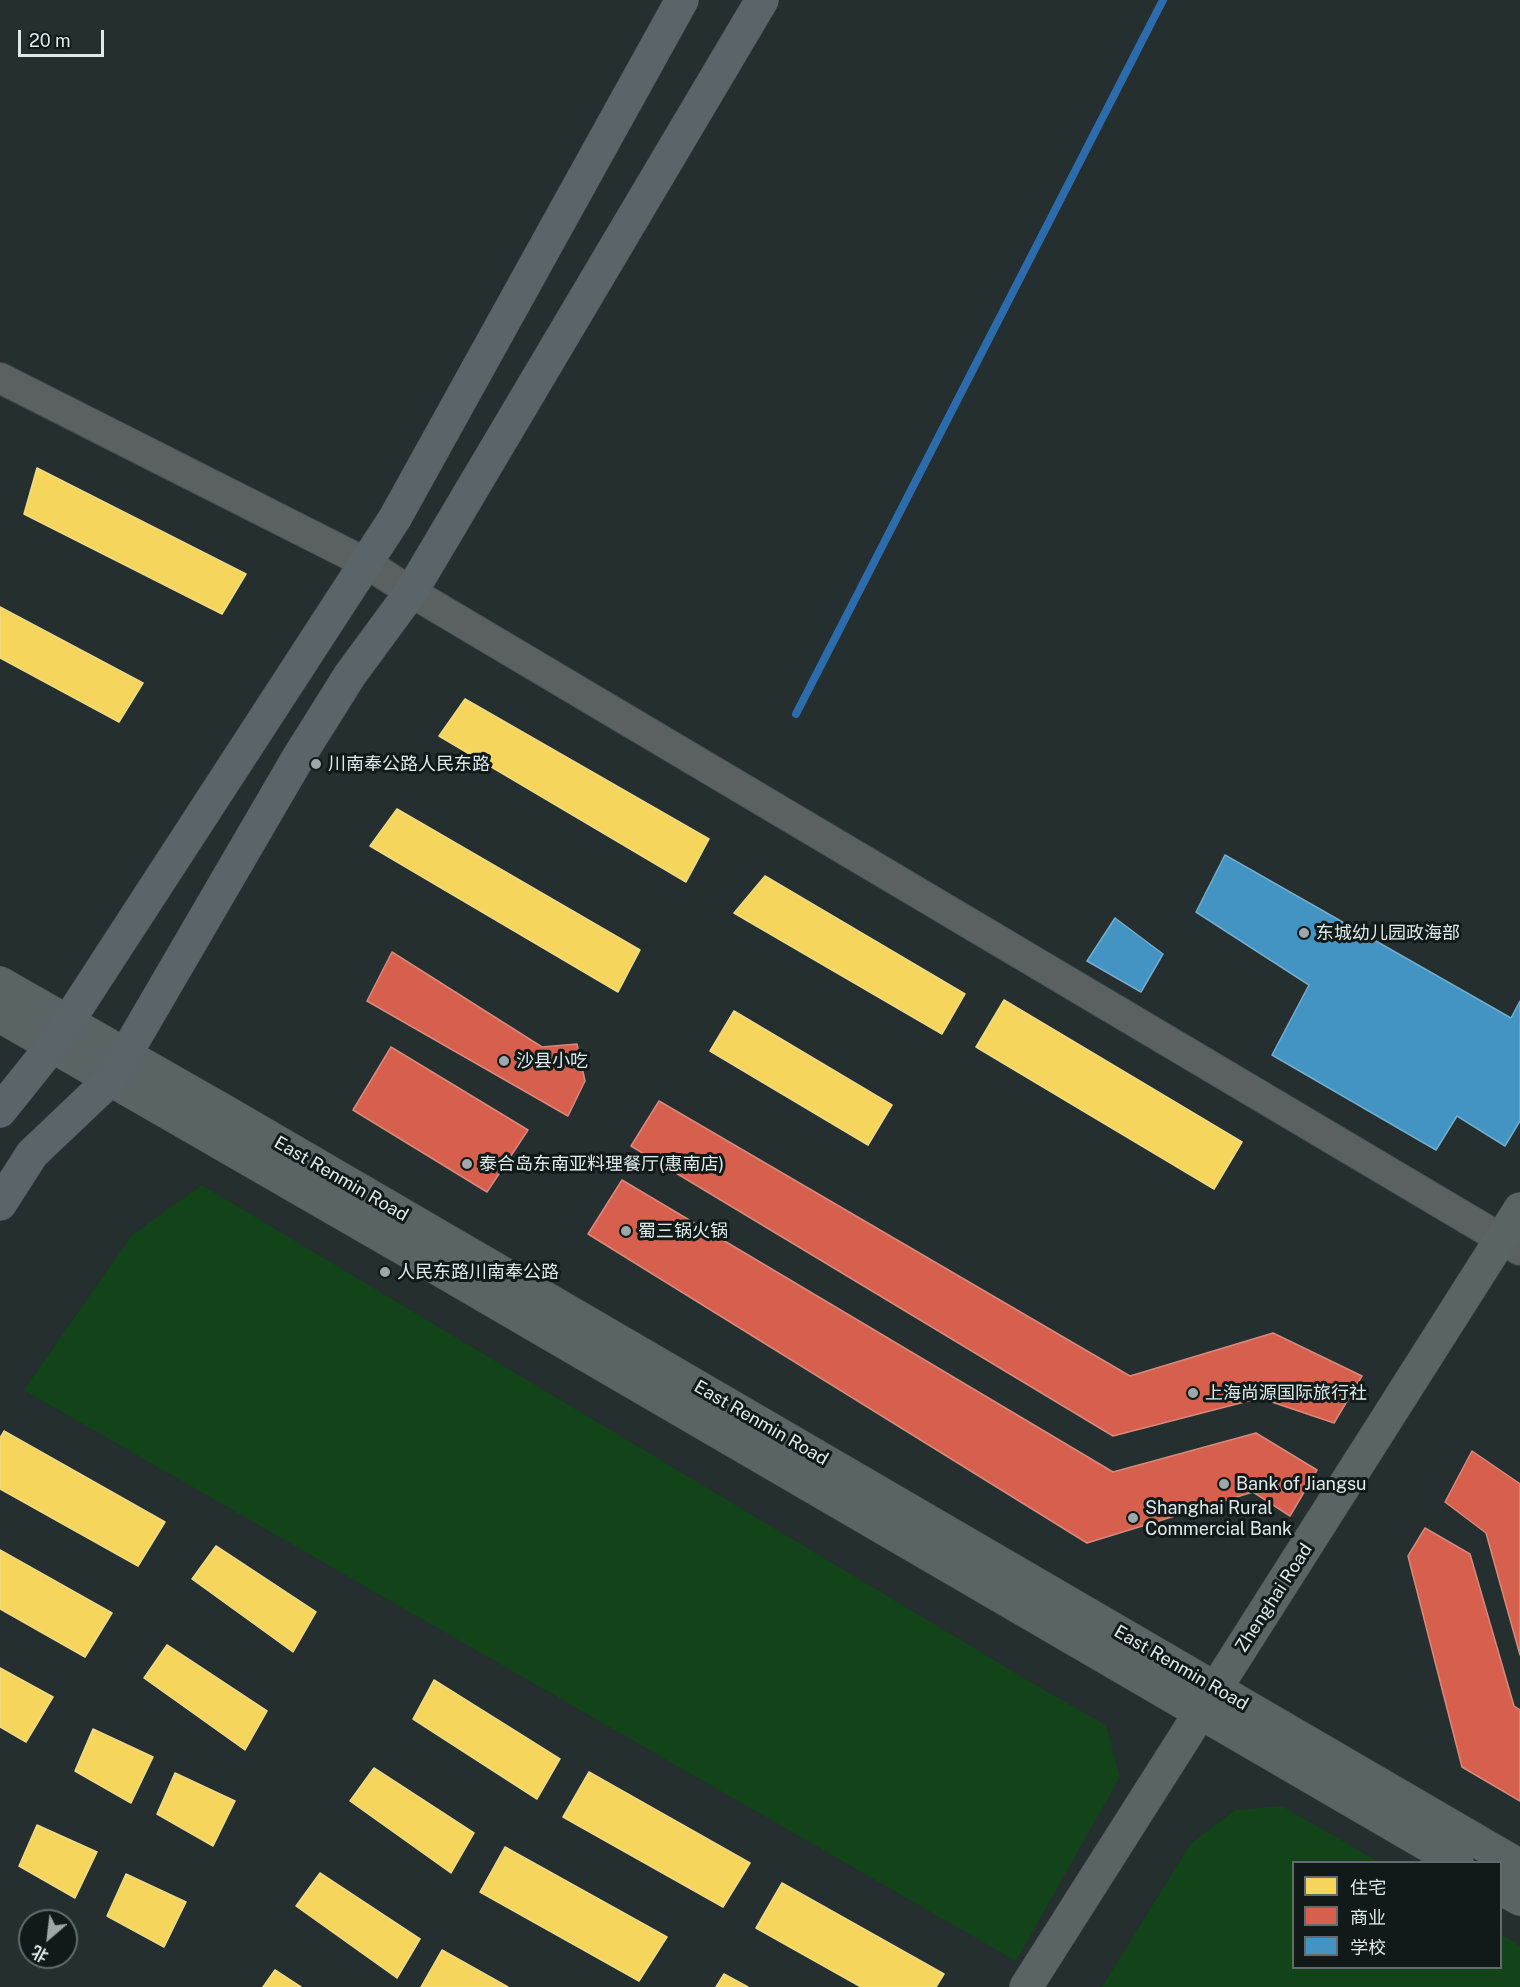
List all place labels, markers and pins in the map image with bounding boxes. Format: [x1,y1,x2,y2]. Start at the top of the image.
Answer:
place label: 川南奉公路人民东路 [328,753,490,775]
marker: 川南奉公路人民东路 [309,757,323,771]
place label: 东城幼儿园政海部 [1316,922,1460,944]
marker: 东城幼儿园政海部 [1297,926,1311,940]
place label: 沙县小吃 [516,1050,588,1072]
marker: 沙县小吃 [497,1054,511,1068]
place label: 泰合岛东南亚料理餐厅(惠南店) [479,1153,724,1175]
marker: 泰合岛东南亚料理餐厅(惠南店) [460,1157,474,1171]
place label: 蜀三锅火锅 [638,1220,728,1242]
marker: 蜀三锅火锅 [619,1224,633,1238]
place label: 人民东路川南奉公路 [397,1261,559,1283]
marker: 人民东路川南奉公路 [378,1265,392,1279]
place label: 上海尚源国际旅行社 [1205,1382,1367,1404]
marker: 上海尚源国际旅行社 [1186,1386,1200,1400]
place label: Bank of Jiangsu [1236,1473,1366,1495]
marker: Bank of Jiangsu [1217,1477,1231,1491]
place label: Shanghai Rural Commercial Bank [1145,1497,1292,1540]
marker: Shanghai Rural Commercial Bank [1126,1511,1140,1525]

